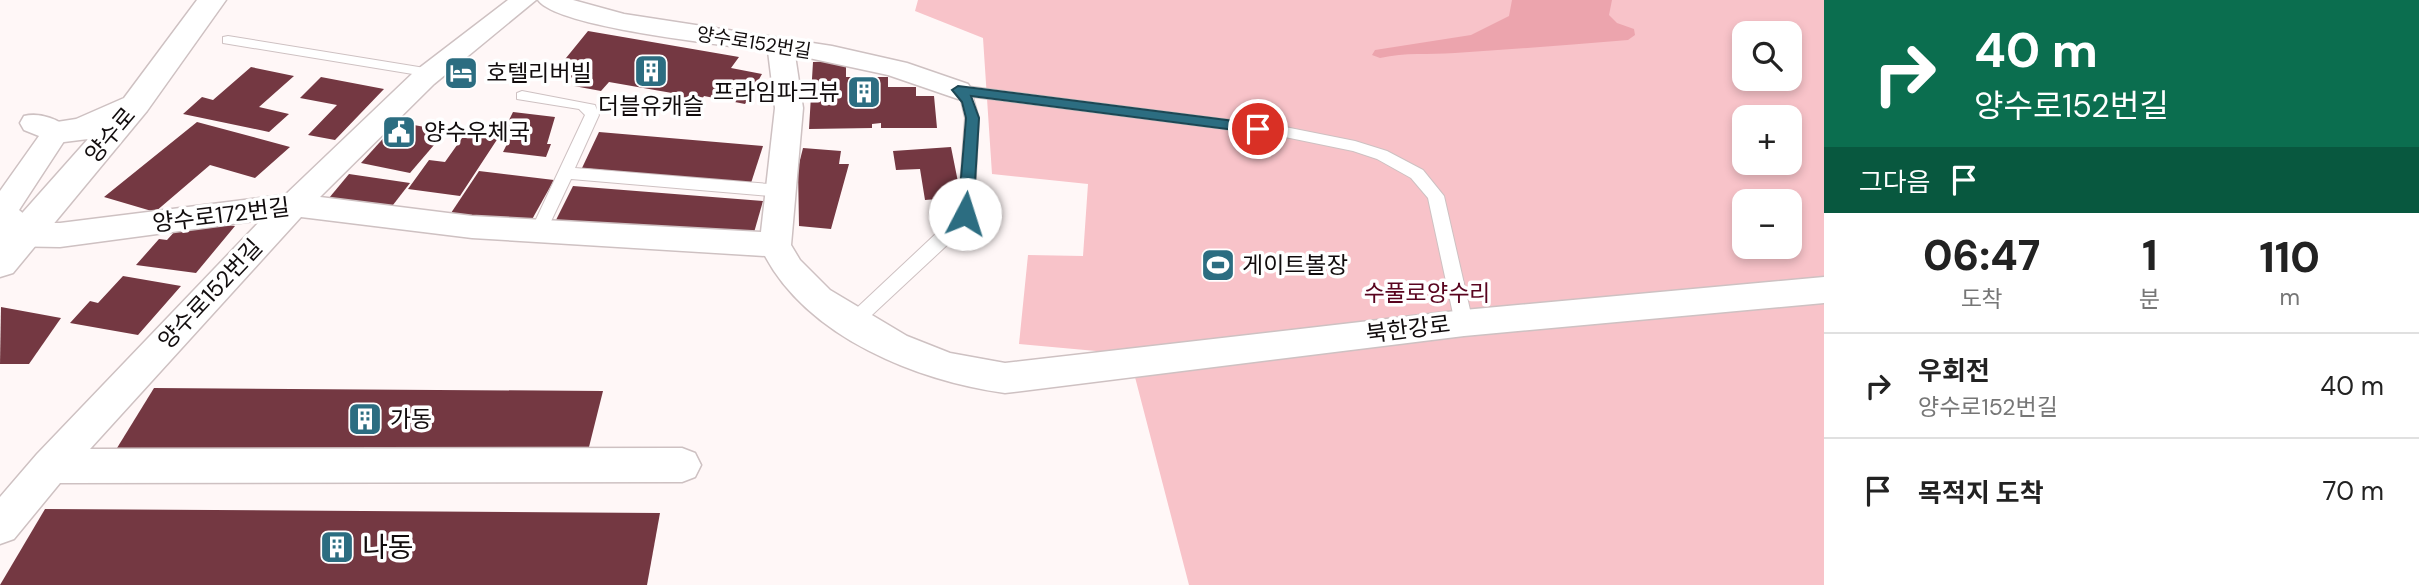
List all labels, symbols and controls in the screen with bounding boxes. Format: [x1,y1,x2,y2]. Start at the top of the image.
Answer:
text: 40 m [1974,18,2098,82]
street label: 양수로152번길 [695,21,813,64]
map controls [1732,21,1802,259]
button: search [1732,21,1802,91]
icon: right [1859,28,1950,119]
building icon: 더블유캐슬 [632,52,670,90]
hotel icon: 호텔리버빌 [442,54,480,92]
place label: 호텔리버빌 [486,58,592,88]
building icon: 프라임파크뷰 [845,73,883,111]
place label: 프라임파크뷰 [713,77,840,107]
text: 양수로152번길 [1974,85,2169,127]
place label: 더블유캐슬 [598,91,704,121]
pin [1228,99,1288,159]
street label: 양수로 [78,101,142,169]
button: + [1732,105,1802,175]
icon: arrive [1239,110,1277,148]
public building icon: 양수우체국 [380,113,418,151]
place label: 양수우체국 [424,117,530,147]
icon: arrive [1945,161,1983,199]
text: 그다음 [1859,165,1931,199]
position arrow [928,177,1002,251]
button: − [1732,189,1802,259]
street label: 양수로172번길 [151,192,291,238]
text: 06:47 [1923,228,2040,283]
text: 1 [2142,228,2158,283]
text: 110 [2259,230,2320,285]
street label: 양수로152번길 [151,233,269,355]
sports icon: 게이트볼장 [1199,246,1237,284]
place label: 게이트볼장 [1242,250,1348,280]
park label: 수풀로양수리 [1364,278,1490,308]
text: m [2279,282,2300,312]
text: 도착 [1960,284,2003,314]
text: 분 [2139,284,2160,314]
street label: 북한강로 [1364,309,1452,349]
text: 우회전 [1918,354,1990,388]
icon: right [1859,367,1897,405]
text: 40 m [2320,369,2384,403]
text: 양수로152번길 [1918,392,2058,422]
building icon: 가동 [346,400,384,438]
place label: 가동 [390,404,432,434]
icon: arrive [1859,472,1897,510]
text: 70 m [2323,474,2384,508]
text: 목적지 도착 [1918,476,2044,510]
building icon: 나동 [318,528,356,566]
place label: 나동 [362,529,414,566]

